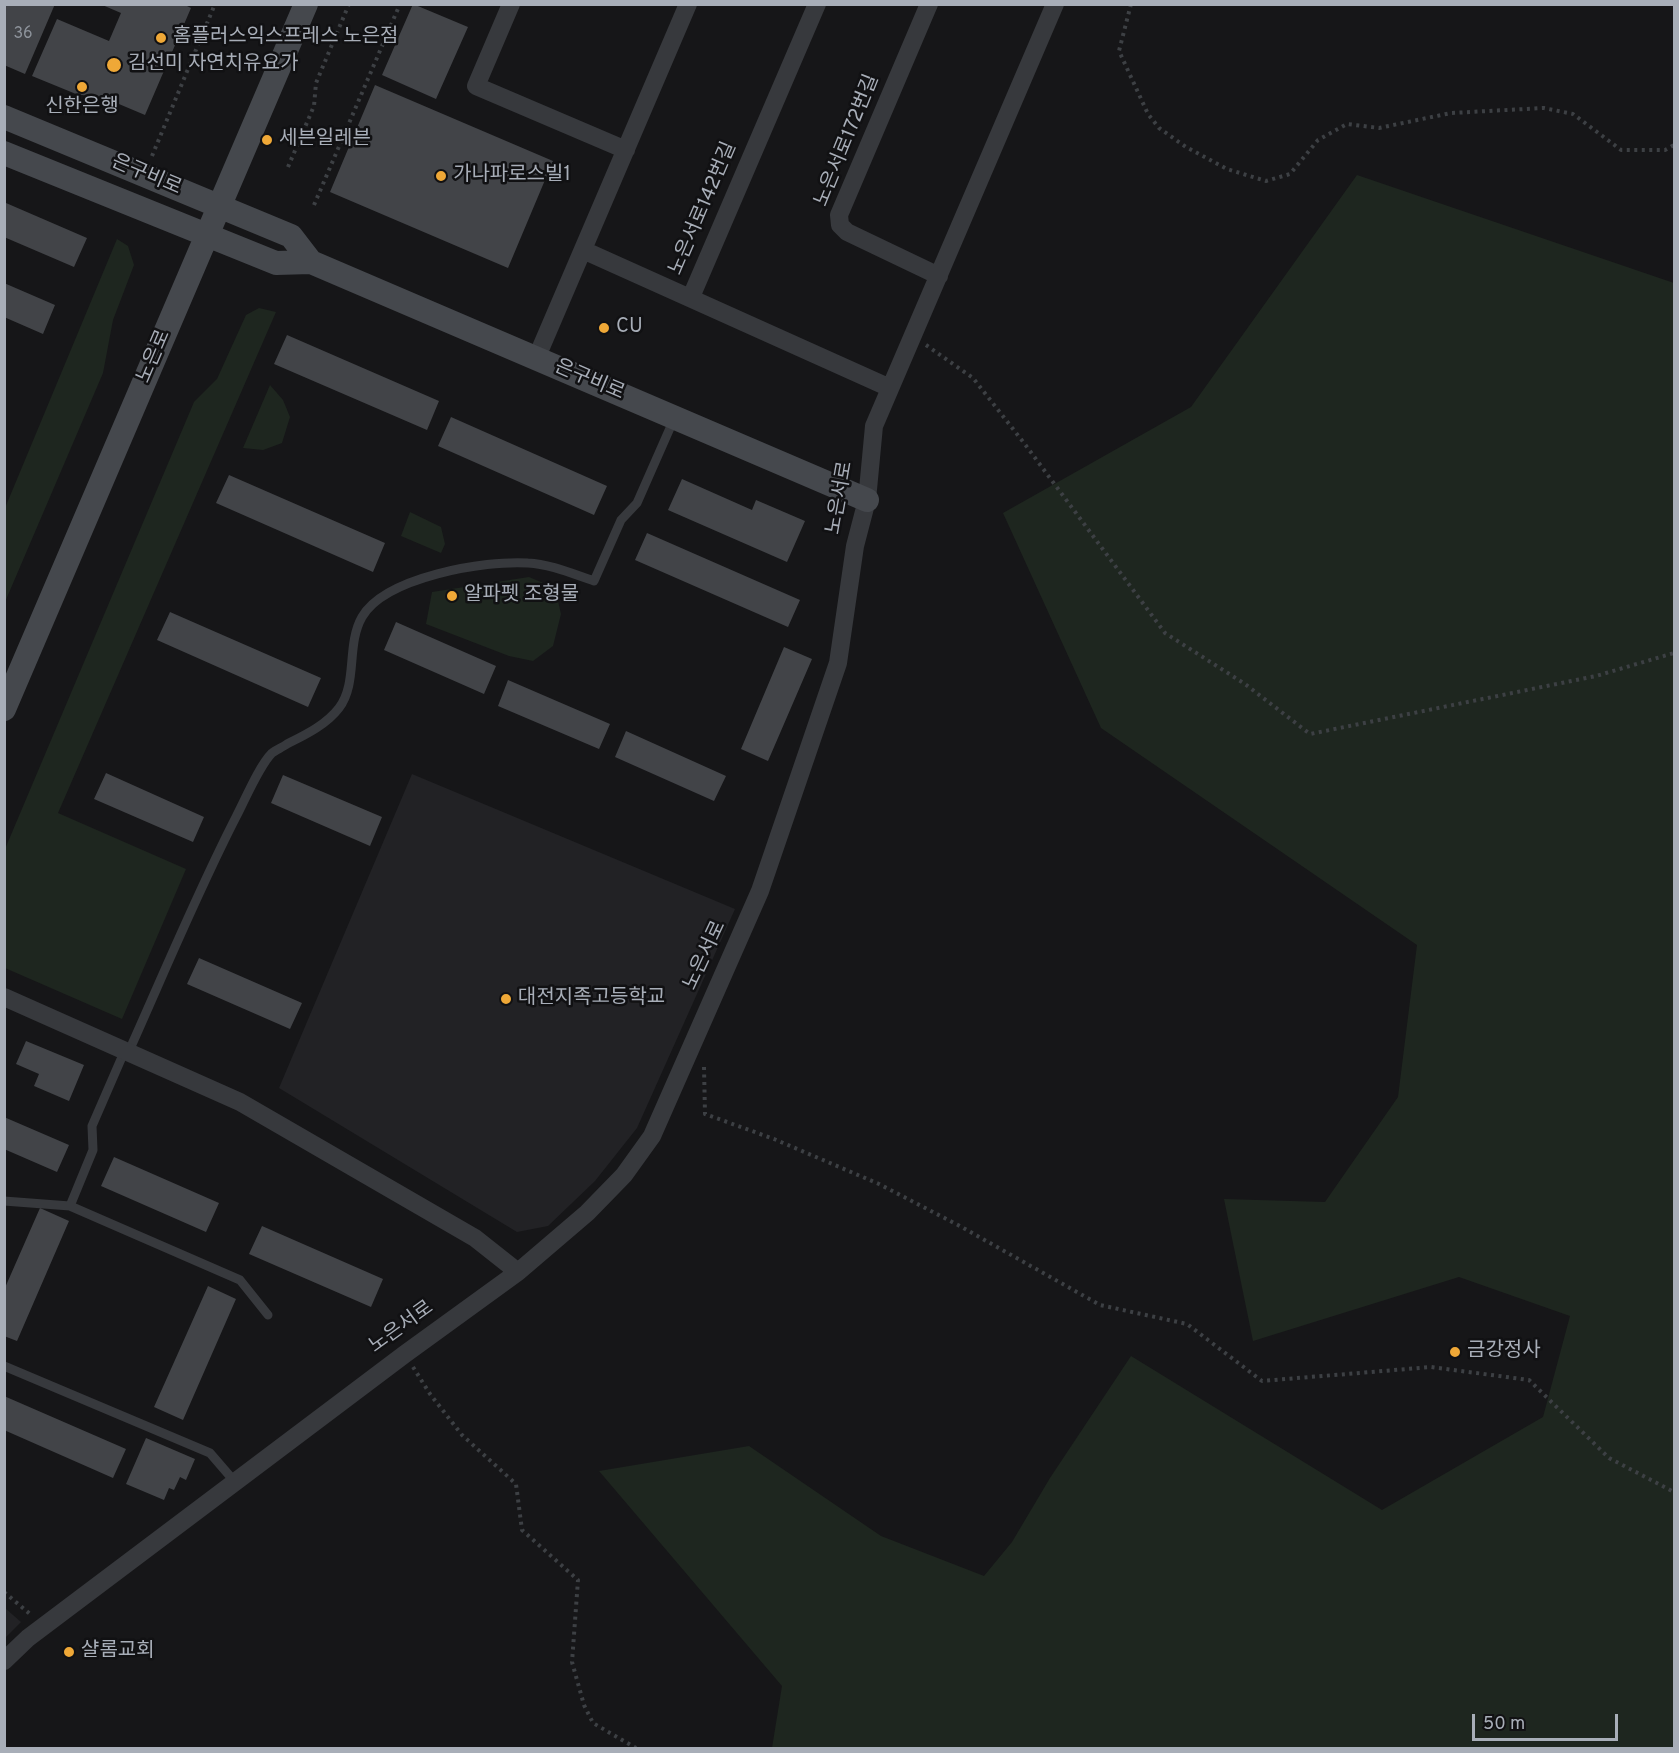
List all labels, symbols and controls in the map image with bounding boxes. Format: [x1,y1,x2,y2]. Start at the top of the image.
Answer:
house number: 36 [13,25,33,45]
place label: 홈플러스익스프레스 노은점 [173,26,398,50]
marker: 홈플러스익스프레스 노은점 [154,31,168,45]
place label: 김선미 자연치유요가 [128,53,298,77]
marker: 김선미 자연치유요가 [105,56,123,74]
street label: 노은서로172번길 [811,72,885,210]
marker: 신한은행 [75,80,89,94]
place label: 신한은행 [45,96,119,120]
place label: 세븐일레븐 [279,128,371,152]
marker: 세븐일레븐 [260,133,274,147]
street label: 노은서로142번길 [665,139,743,279]
street label: 은구비로 [107,151,185,201]
place label: 가나파로스빌1 [453,164,571,188]
marker: 가나파로스빌1 [434,169,448,183]
place label: CU [616,316,643,340]
marker: CU [597,321,611,335]
street label: 노은로 [133,327,177,387]
street label: 은구비로 [550,356,628,406]
street label: 노은서로 [823,460,859,536]
place label: 알파펫 조형물 [464,584,579,608]
marker: 알파펫 조형물 [445,589,459,603]
street label: 노은서로 [680,918,732,994]
place label: 대전지족고등학교 [518,987,665,1011]
marker: 대전지족고등학교 [499,992,513,1006]
street label: 노은서로 [365,1297,439,1359]
place label: 금강정사 [1467,1340,1541,1364]
marker: 금강정사 [1448,1345,1462,1359]
place label: 샬롬교회 [81,1640,155,1664]
marker: 샬롬교회 [62,1645,76,1659]
scale bar [1475,1702,1620,1740]
text: 50 m [1483,1713,1525,1736]

